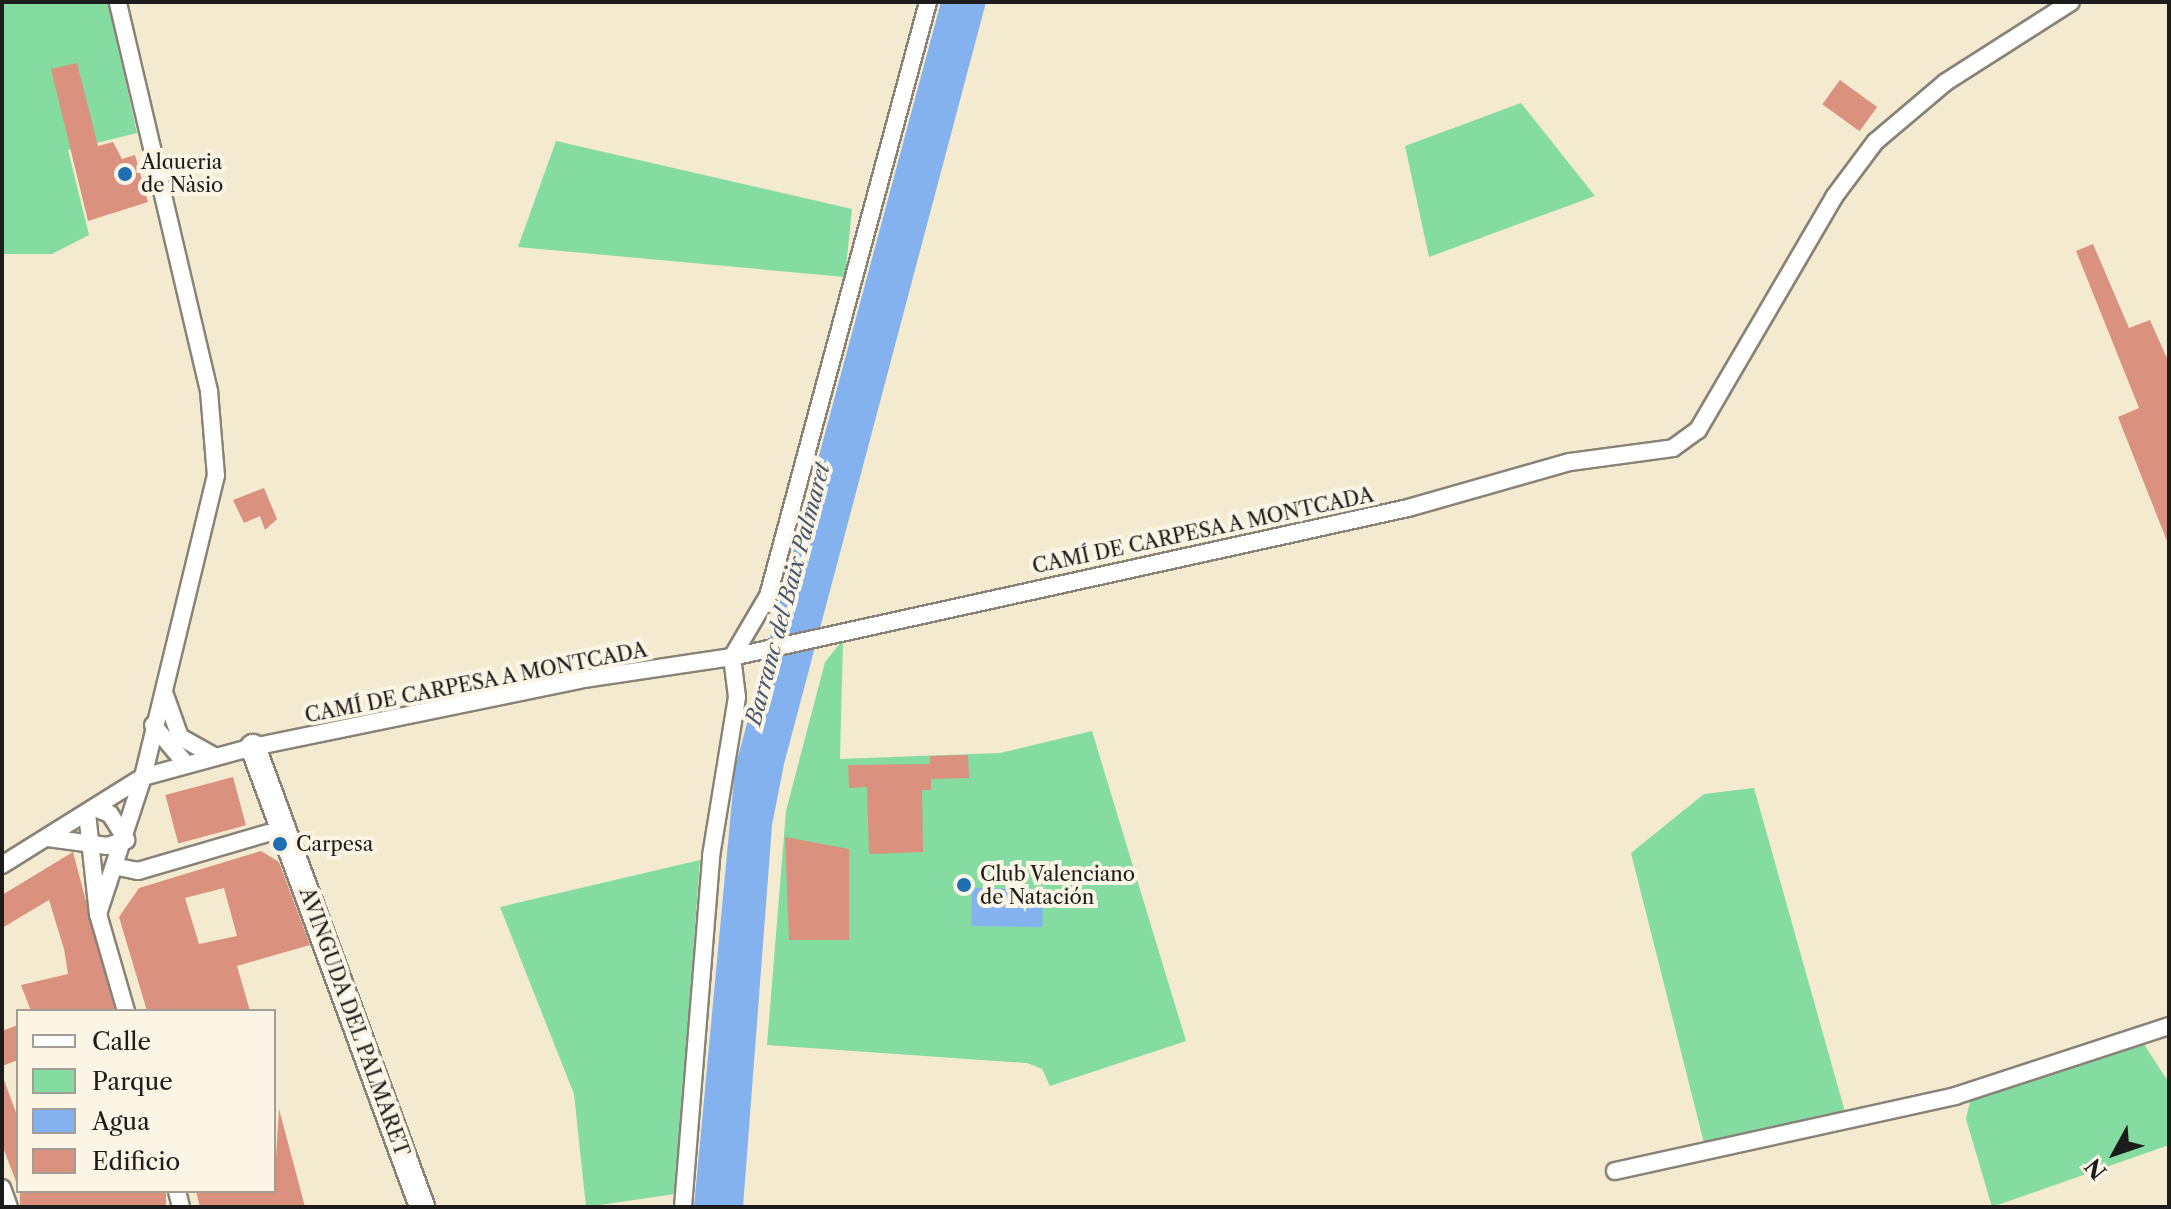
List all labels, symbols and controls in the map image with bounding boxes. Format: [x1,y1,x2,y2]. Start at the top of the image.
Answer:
place label: Alqueria de Nàsio [141,150,223,197]
marker: Alqueria de Nàsio [116,165,134,183]
water label: Barranc del Baix Palmaret [740,460,836,728]
street label: CAMÍ DE CARPESA A MONTCADA [1029,483,1377,579]
street label: CAMÍ DE CARPESA A MONTCADA [302,638,650,728]
place label: Carpesa [296,832,373,856]
marker: Carpesa [271,835,289,853]
place label: Club Valenciano de Natación [980,862,1136,909]
marker: Club Valenciano de Natación [955,876,973,894]
street label: AVINGUDA DEL PALMARET [294,884,414,1160]
legend [16,1009,276,1193]
text: Calle [92,1027,151,1056]
text: Parque [92,1067,173,1096]
text: Agua [92,1107,150,1136]
north arrow [2075,1113,2155,1193]
text: Edificio [92,1147,180,1176]
text: N [2080,1153,2113,1185]

